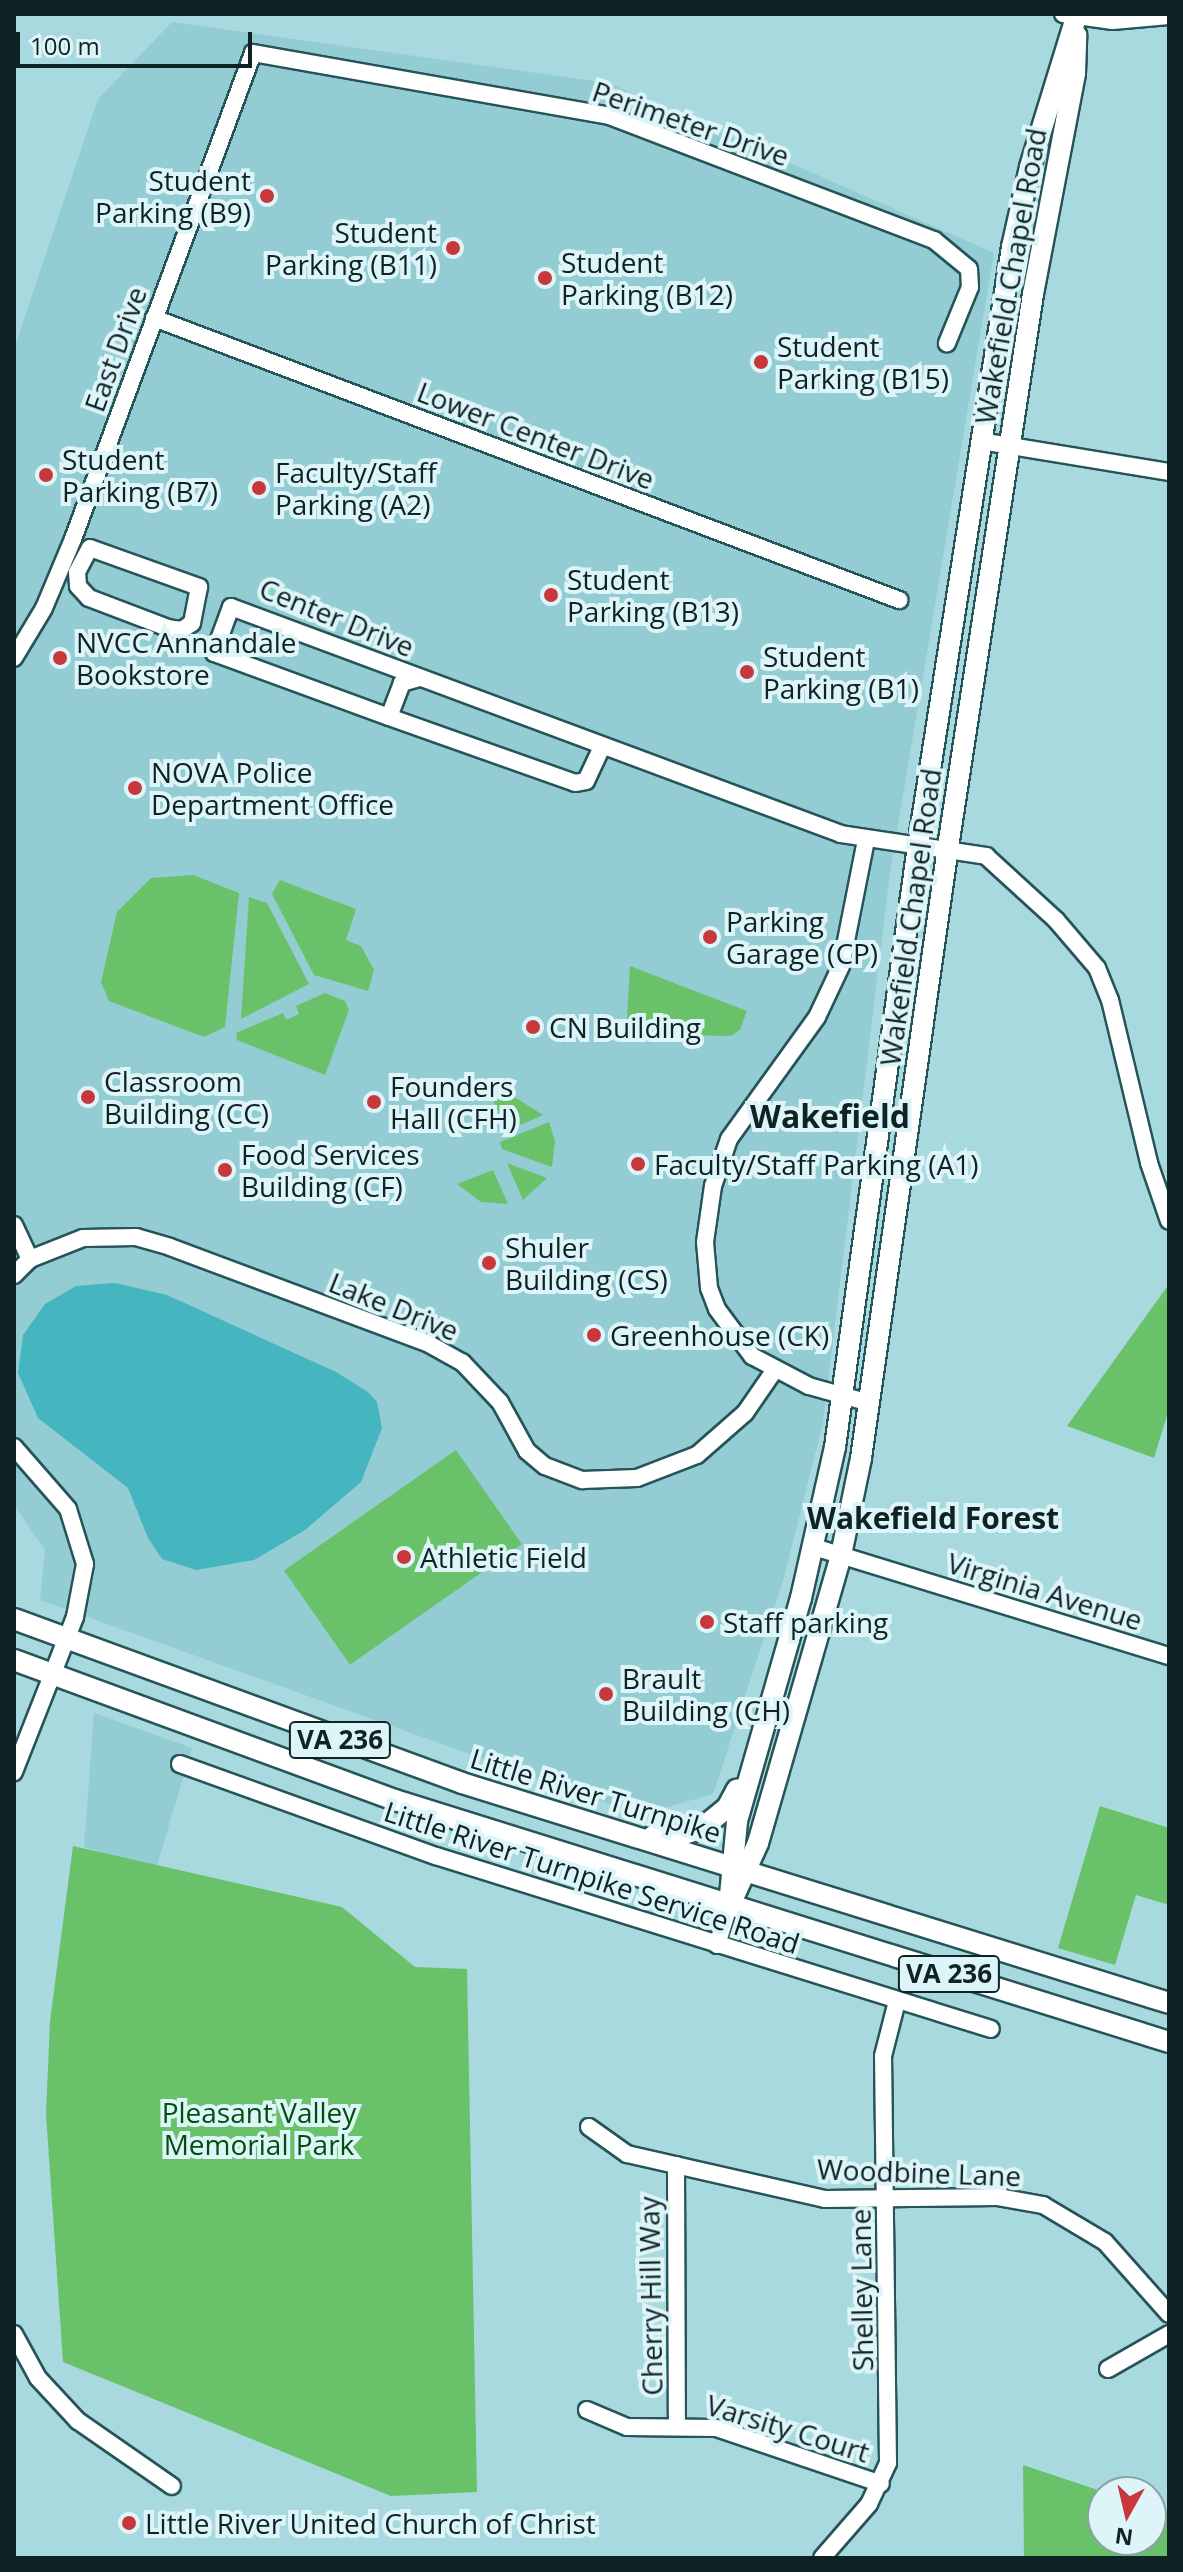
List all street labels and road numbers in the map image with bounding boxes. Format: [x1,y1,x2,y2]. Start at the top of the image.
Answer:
street label: Perimeter Drive [588,74,794,172]
street label: Wakefield Chapel Road [967,125,1053,427]
street label: East Drive [77,282,153,416]
street label: Lower Center Drive [413,374,659,496]
street label: Center Drive [255,571,419,663]
street label: Wakefield Chapel Road [872,766,948,1068]
street label: Lake Drive [324,1265,464,1347]
street label: Virginia Avenue [943,1545,1147,1637]
road number: VA 236 [288,1718,392,1762]
street label: Little River Turnpike [467,1741,725,1849]
street label: Little River Turnpike Service Road [380,1794,804,1960]
road number: VA 236 [897,1952,1001,1996]
street label: Woodbine Lane [816,2152,1022,2192]
street label: Cherry Hill Way [631,2196,669,2396]
street label: Shelley Lane [843,2208,879,2372]
street label: Varsity Court [703,2387,873,2469]

